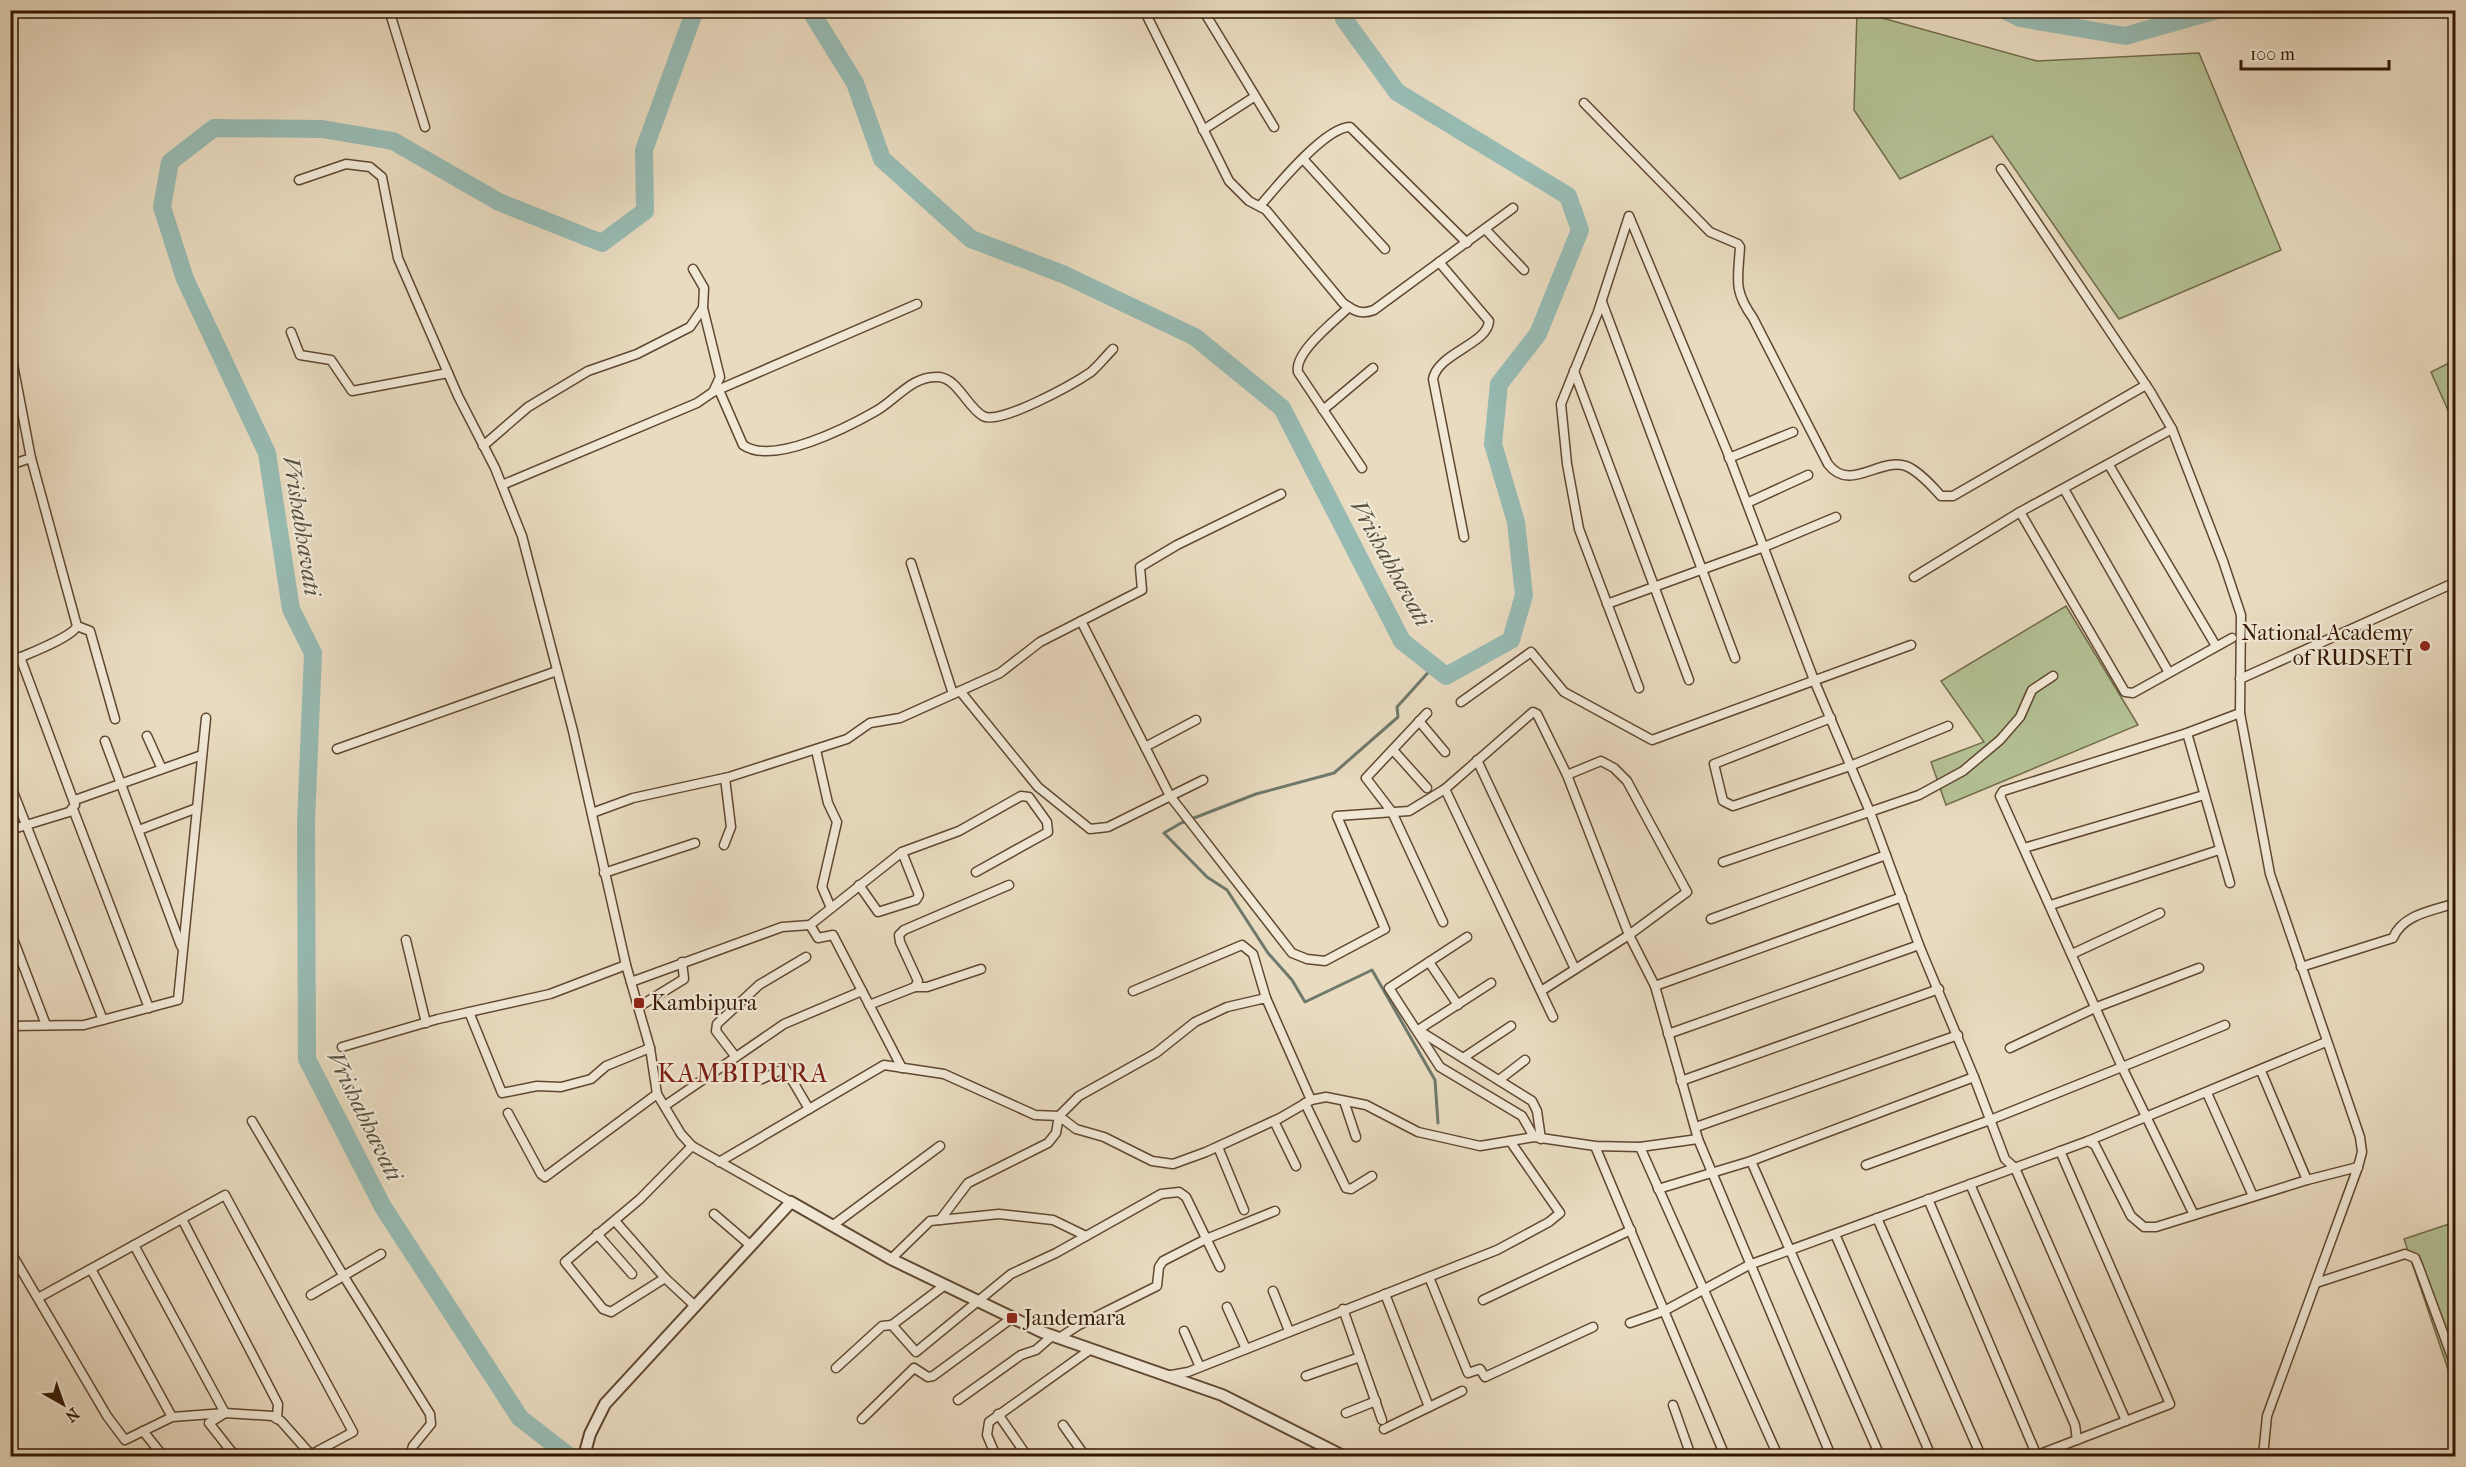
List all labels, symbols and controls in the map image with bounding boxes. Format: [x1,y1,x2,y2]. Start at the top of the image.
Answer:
scale bar [2241,33,2390,71]
text: 100 m [2250,44,2295,65]
water label: Vrishabhavati [277,454,327,600]
water label: Vrishabhavati [1345,495,1438,633]
place label: National Academy of RUDSETI [2241,620,2414,671]
marker: National Academy of RUDSETI [2418,639,2432,653]
place label: Kambipura [651,990,758,1016]
marker: Kambipura [632,996,646,1010]
water label: Vrishabhavati [322,1047,409,1187]
district label: KAMBIPURA [657,1058,829,1089]
place label: Jandemara [1022,1305,1126,1331]
marker: Jandemara [1005,1311,1019,1325]
north arrow [33,1374,93,1434]
text: N [61,1404,83,1427]

